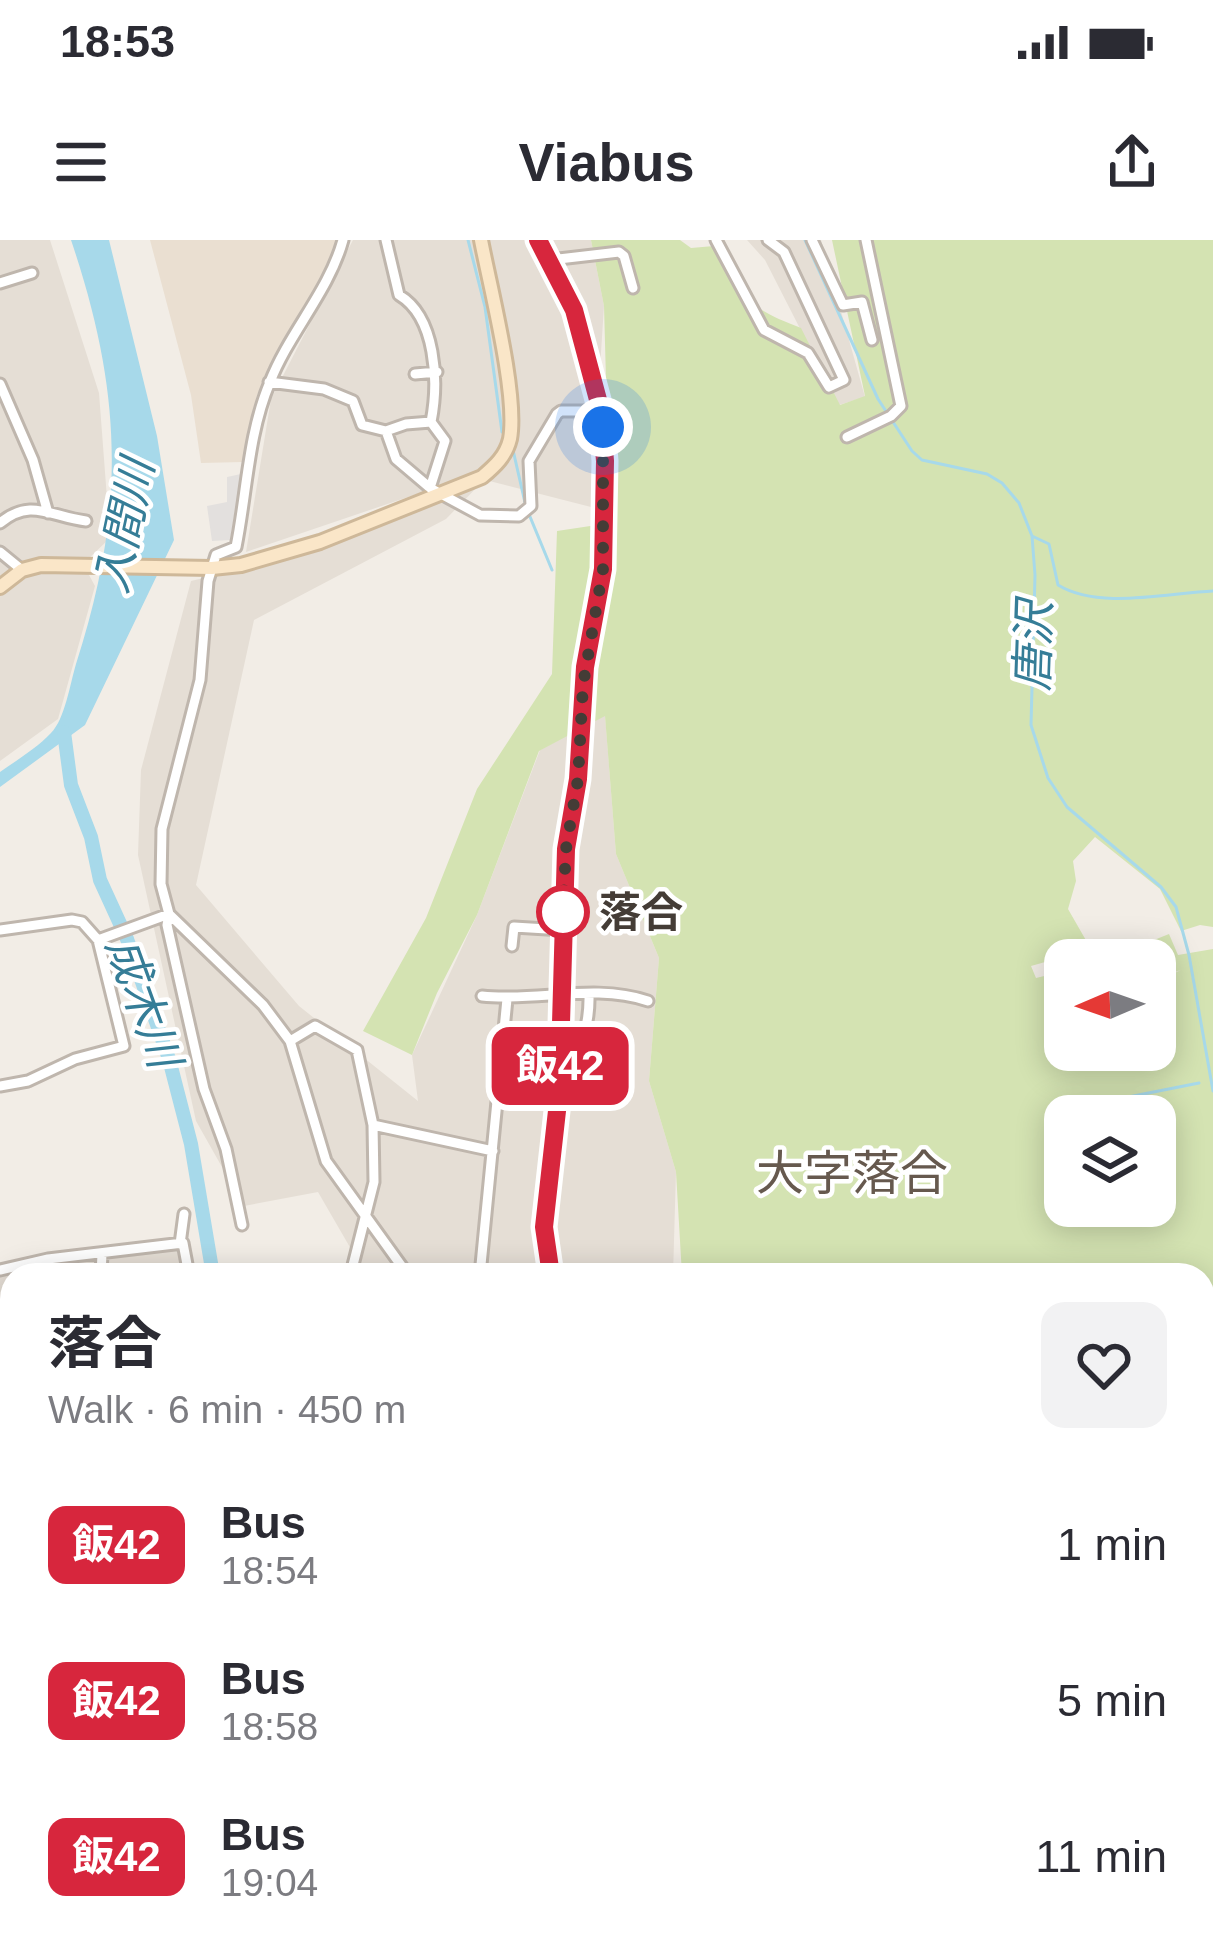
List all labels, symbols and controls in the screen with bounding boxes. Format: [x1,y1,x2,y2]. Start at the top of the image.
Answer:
text: 18:53 [60,16,175,67]
icon: menu [48,129,114,195]
icon: share [1099,129,1165,195]
text: Viabus [518,132,695,192]
your location [573,397,633,457]
water label: 入間川 [86,451,164,597]
water label: 唐沢 [1006,595,1061,692]
marker: 落合 [538,887,588,937]
place label: 落合 [599,889,683,936]
water label: 成木川 [96,930,192,1078]
north arrow [1044,939,1176,1071]
map controls [1044,939,1176,1227]
line badge: 飯42 [491,1027,629,1105]
text: 飯42 [516,1042,604,1089]
button: layers [1044,1095,1176,1227]
district label: 大字落合 [756,1147,948,1200]
button: heart [1041,1302,1167,1428]
text: 落合 [48,1311,162,1375]
text: Walk · 6 min · 450 m [48,1388,406,1431]
text: Bus [221,1497,306,1548]
text: 1 min [1057,1519,1167,1570]
text: 飯42 [72,1521,161,1568]
text: 18:54 [221,1549,318,1592]
text: Bus [221,1653,306,1704]
text: 5 min [1057,1675,1167,1726]
text: 飯42 [72,1677,161,1724]
text: 18:58 [221,1705,318,1748]
text: Bus [221,1809,306,1860]
text: 11 min [1035,1831,1167,1882]
text: 飯42 [72,1833,161,1880]
text: 19:04 [221,1861,318,1904]

